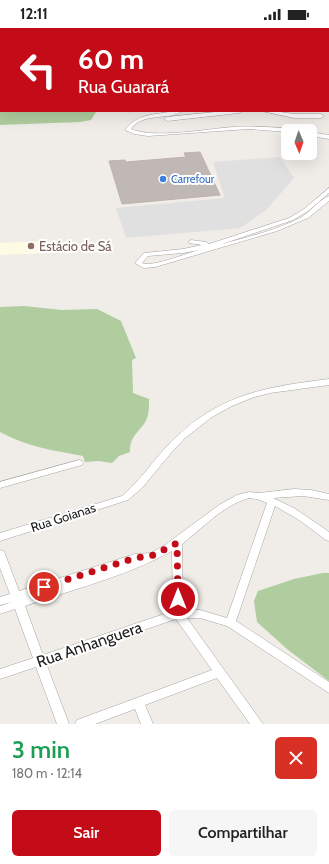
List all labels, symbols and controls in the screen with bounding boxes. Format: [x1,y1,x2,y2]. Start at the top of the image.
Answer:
text: 12:11 [20,5,48,23]
text: 60 m [78,42,144,76]
icon: left [12,44,64,96]
text: Rua Guarará [78,76,169,98]
north arrow [281,124,317,160]
map controls [281,124,317,160]
place label: Carrefour [171,172,215,186]
marker: Carrefour [158,174,168,184]
place label: Estácio de Sá [39,238,112,254]
marker: Estácio de Sá [26,241,36,251]
street label: Rua Goianas [28,499,98,535]
pin [27,570,61,604]
icon: arrive [33,576,55,598]
position arrow [157,578,199,620]
street label: Rua Anhanguera [34,617,145,671]
text: 3 min [12,735,70,764]
button: close [275,737,317,779]
text: 180 m · 12:14 [12,765,82,781]
button: Sair [12,810,161,856]
button: Compartilhar [169,810,317,856]

